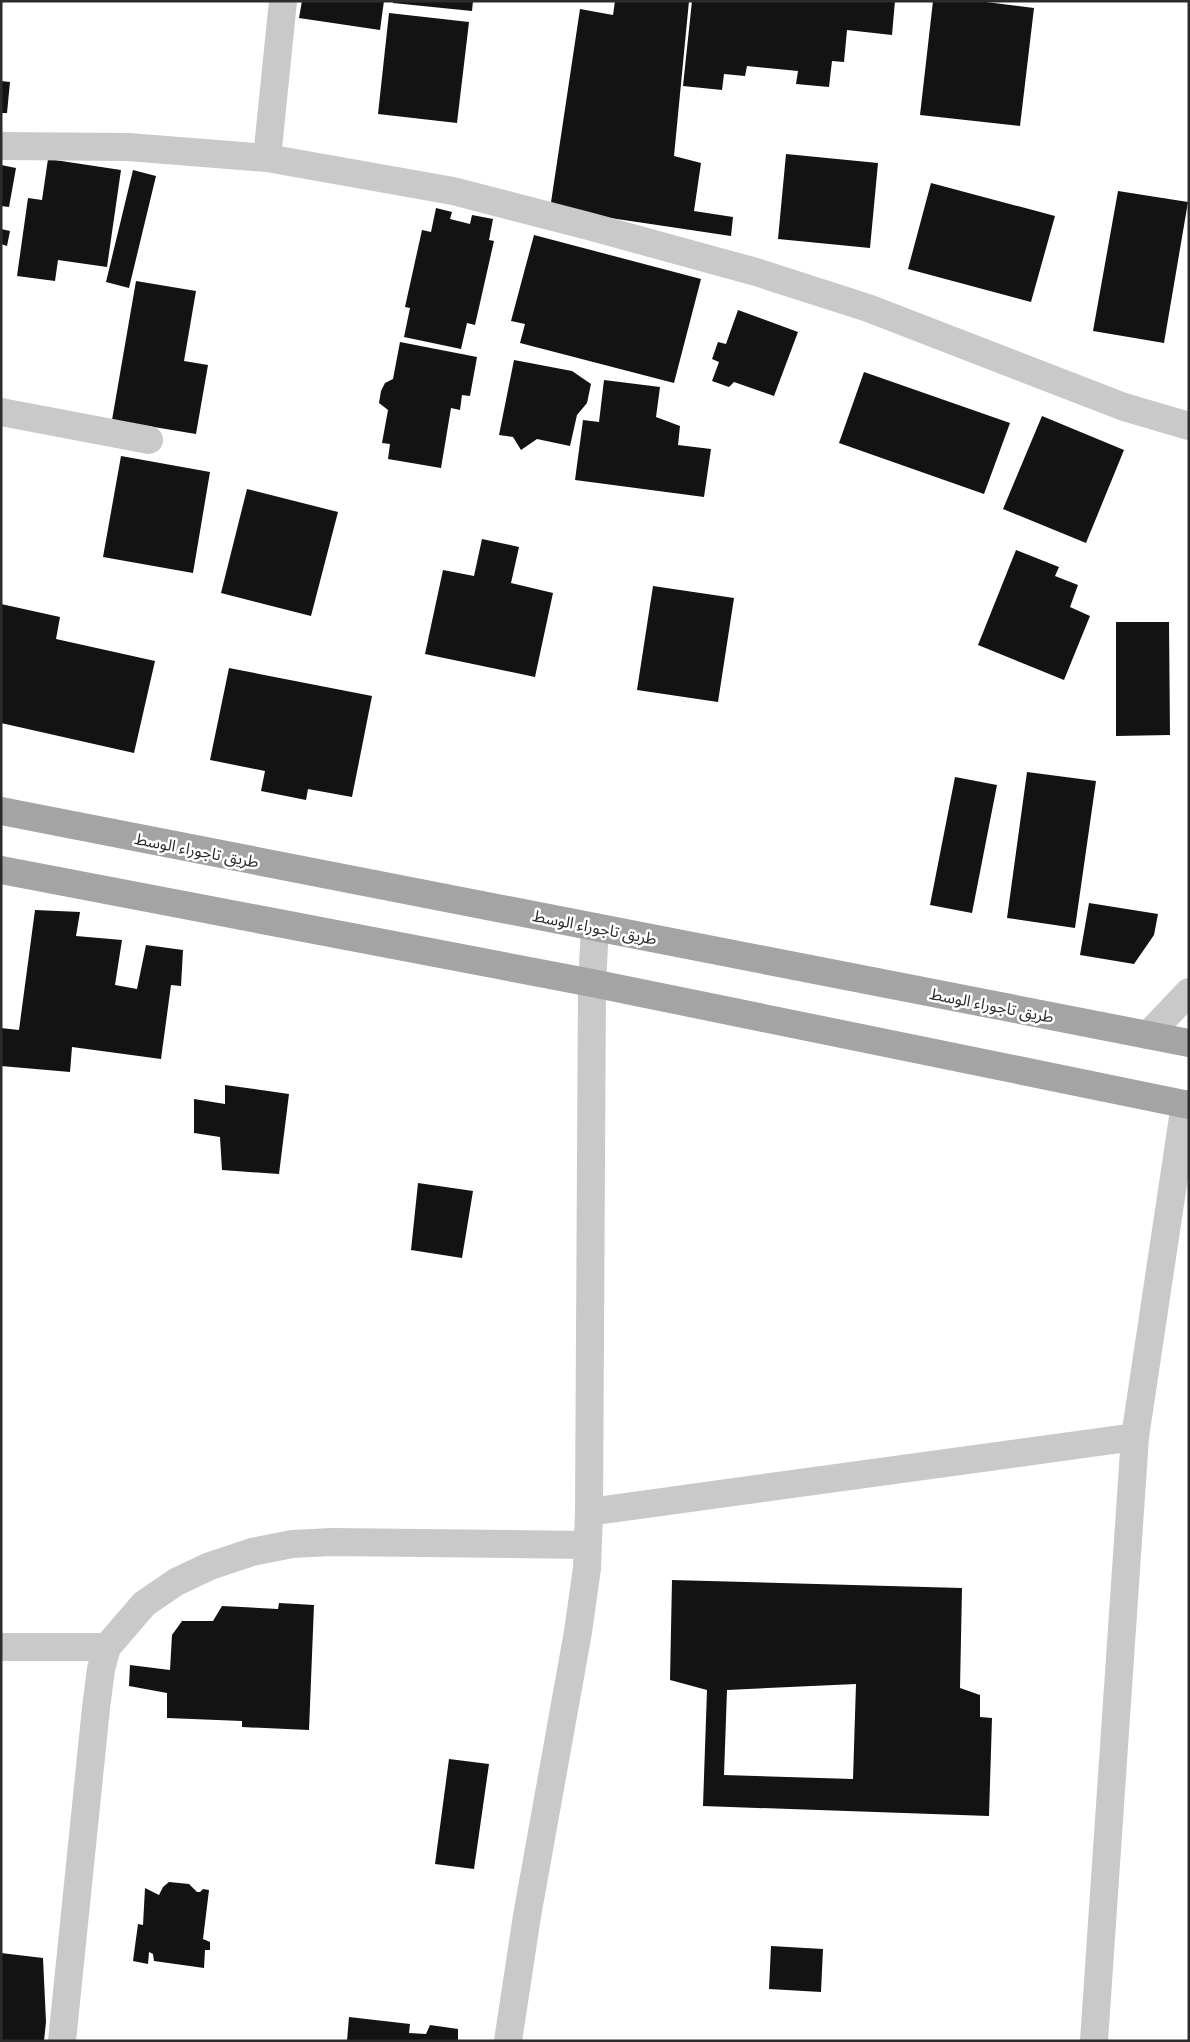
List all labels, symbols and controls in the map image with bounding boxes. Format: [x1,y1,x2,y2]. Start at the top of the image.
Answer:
street label: طريق تاجوراء الوسط [133,828,261,873]
street label: طريق تاجوراء الوسط [531,905,659,950]
street label: طريق تاجوراء الوسط [928,983,1056,1028]

